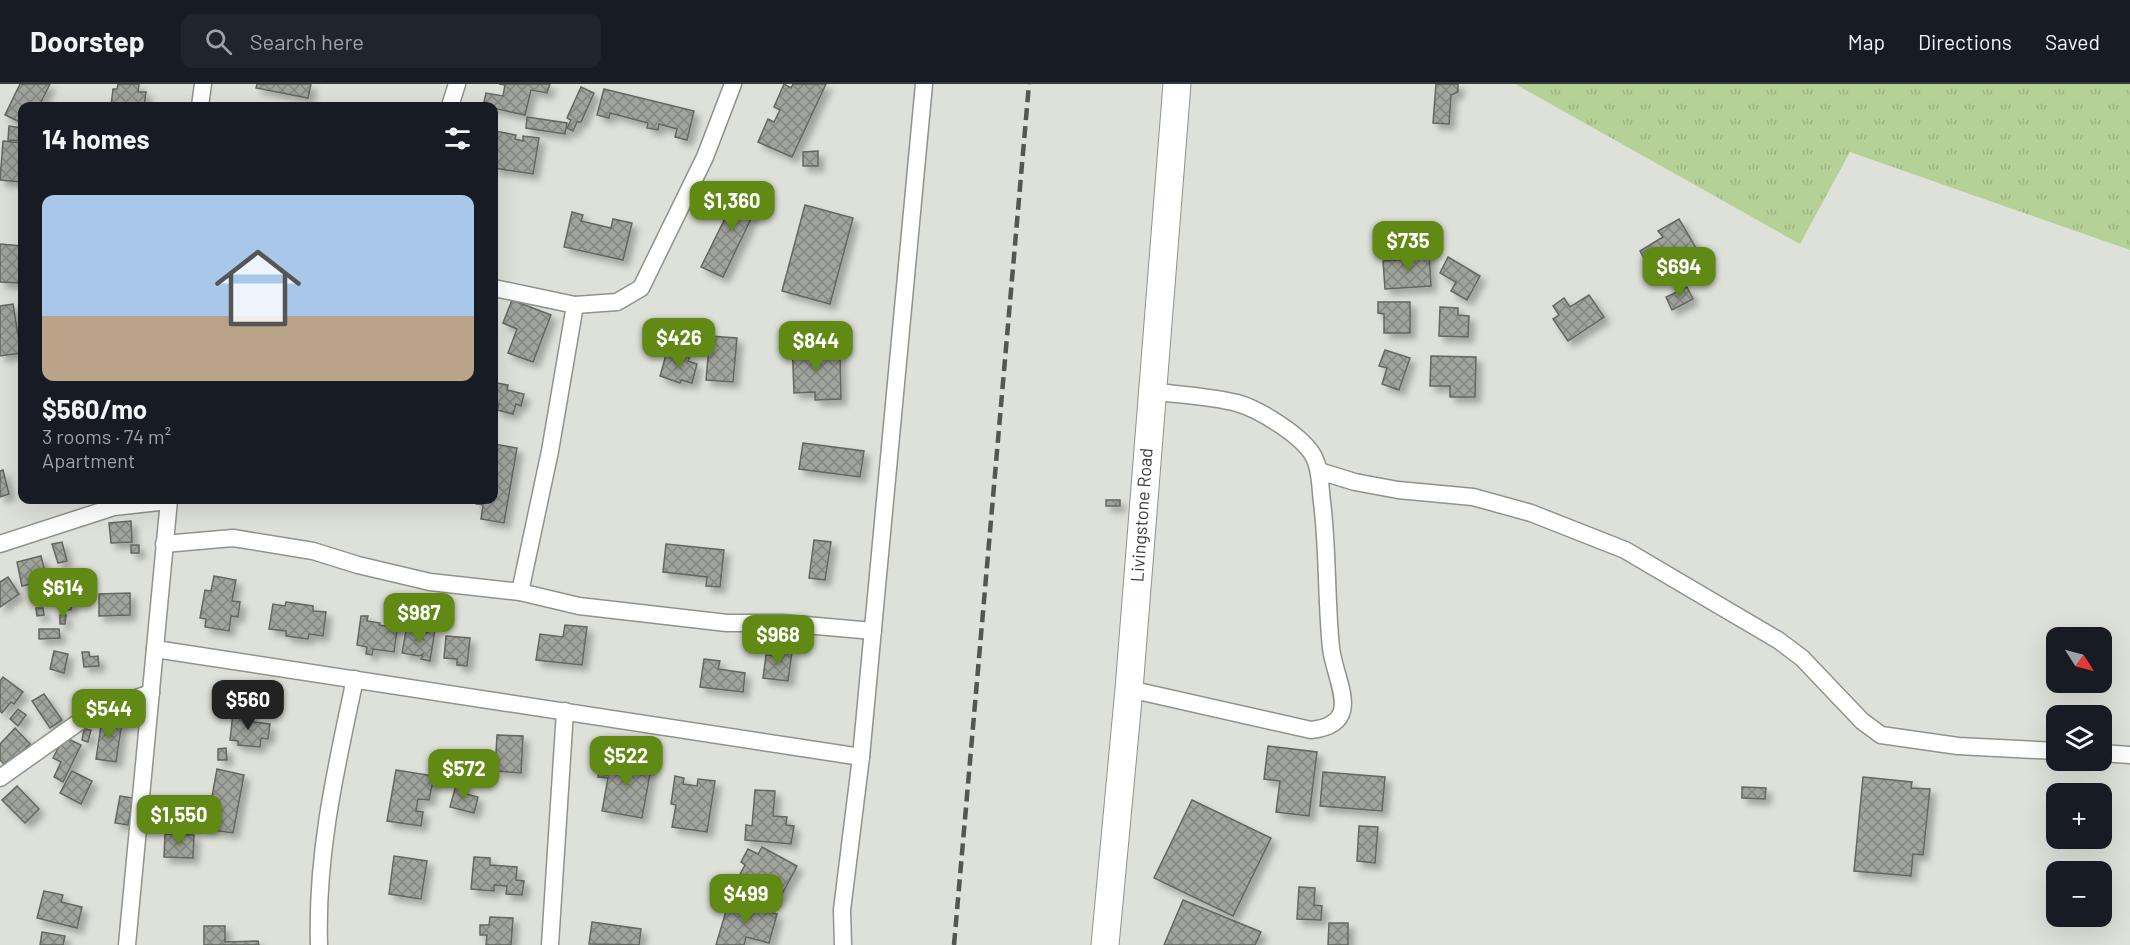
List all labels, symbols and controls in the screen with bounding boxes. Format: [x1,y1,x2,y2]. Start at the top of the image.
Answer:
search box [181,14,601,68]
text: Doorstep [30,24,145,58]
icon: search [202,25,235,58]
text: Search here [250,28,364,54]
text: Map [1848,29,1885,54]
text: Directions [1918,29,2012,54]
text: Saved [2045,29,2100,54]
icon: filters [441,122,474,155]
text: 14 homes [42,123,149,154]
pin: $1,360 [683,181,781,232]
text: $1,360 [704,188,760,212]
pin: $735 [1372,221,1444,272]
text: $735 [1387,228,1429,252]
icon: home [204,234,312,342]
pin: $694 [1643,247,1715,298]
text: $694 [1657,254,1701,278]
pin: $426 [643,318,715,369]
pin: $844 [780,321,852,372]
text: $426 [656,325,702,349]
text: $844 [793,328,839,352]
text: $560/mo [42,393,147,424]
text: 3 rooms · 74 m² [42,424,171,448]
street label: Livingstone Road [1125,447,1157,583]
text: Apartment [42,448,135,472]
pin: $614 [27,568,99,619]
text: $614 [42,575,84,599]
pin: $987 [383,593,455,644]
text: $987 [398,600,440,624]
pin: $968 [742,615,814,666]
text: $968 [756,622,800,646]
north arrow [2046,627,2112,693]
map controls [2046,627,2112,927]
pin: $560 [212,680,284,731]
text: $560 [226,687,270,711]
pin: $544 [73,689,145,740]
text: $544 [86,696,132,720]
button: layers [2046,705,2112,771]
pin: $522 [590,736,662,787]
text: $522 [604,743,648,767]
pin: $572 [428,749,500,800]
text: $572 [442,756,486,780]
button: + [2046,783,2112,849]
pin: $1,550 [130,795,228,846]
text: $1,550 [151,802,207,826]
button: − [2046,861,2112,927]
pin: $499 [710,874,782,925]
text: $499 [724,881,768,905]

